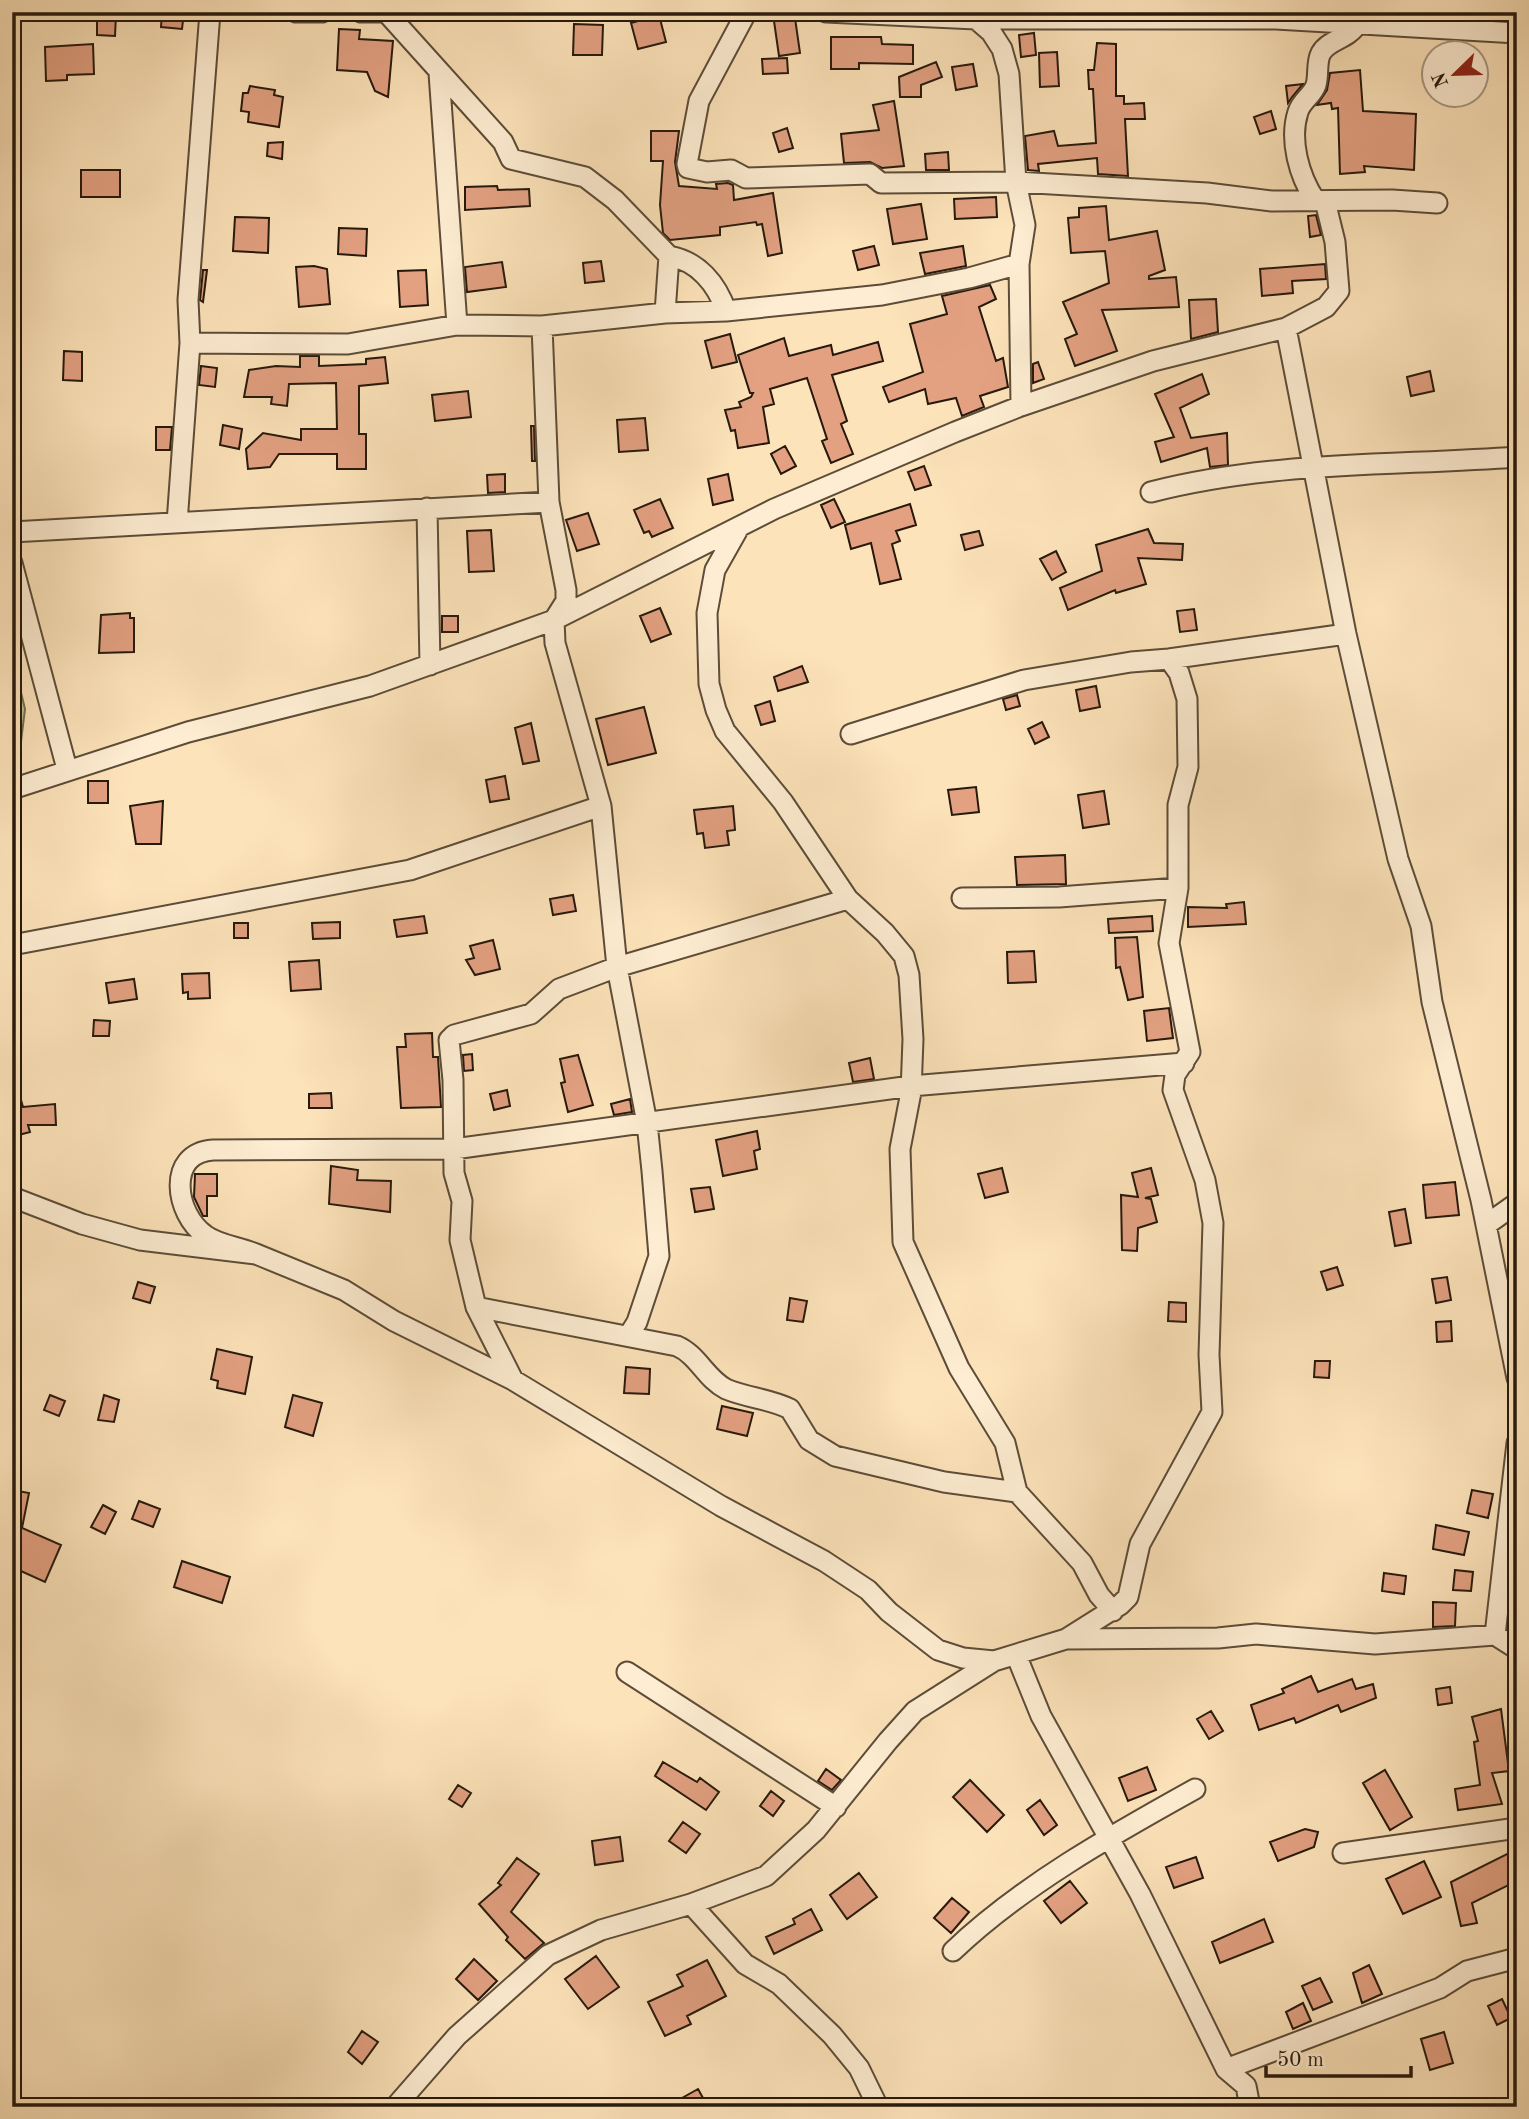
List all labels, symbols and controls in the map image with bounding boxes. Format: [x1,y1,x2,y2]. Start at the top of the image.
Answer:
north arrow [1420,38,1490,108]
text: N [1430,69,1453,90]
scale bar [1266,2035,1412,2079]
text: 50 m [1277,2050,1324,2071]

